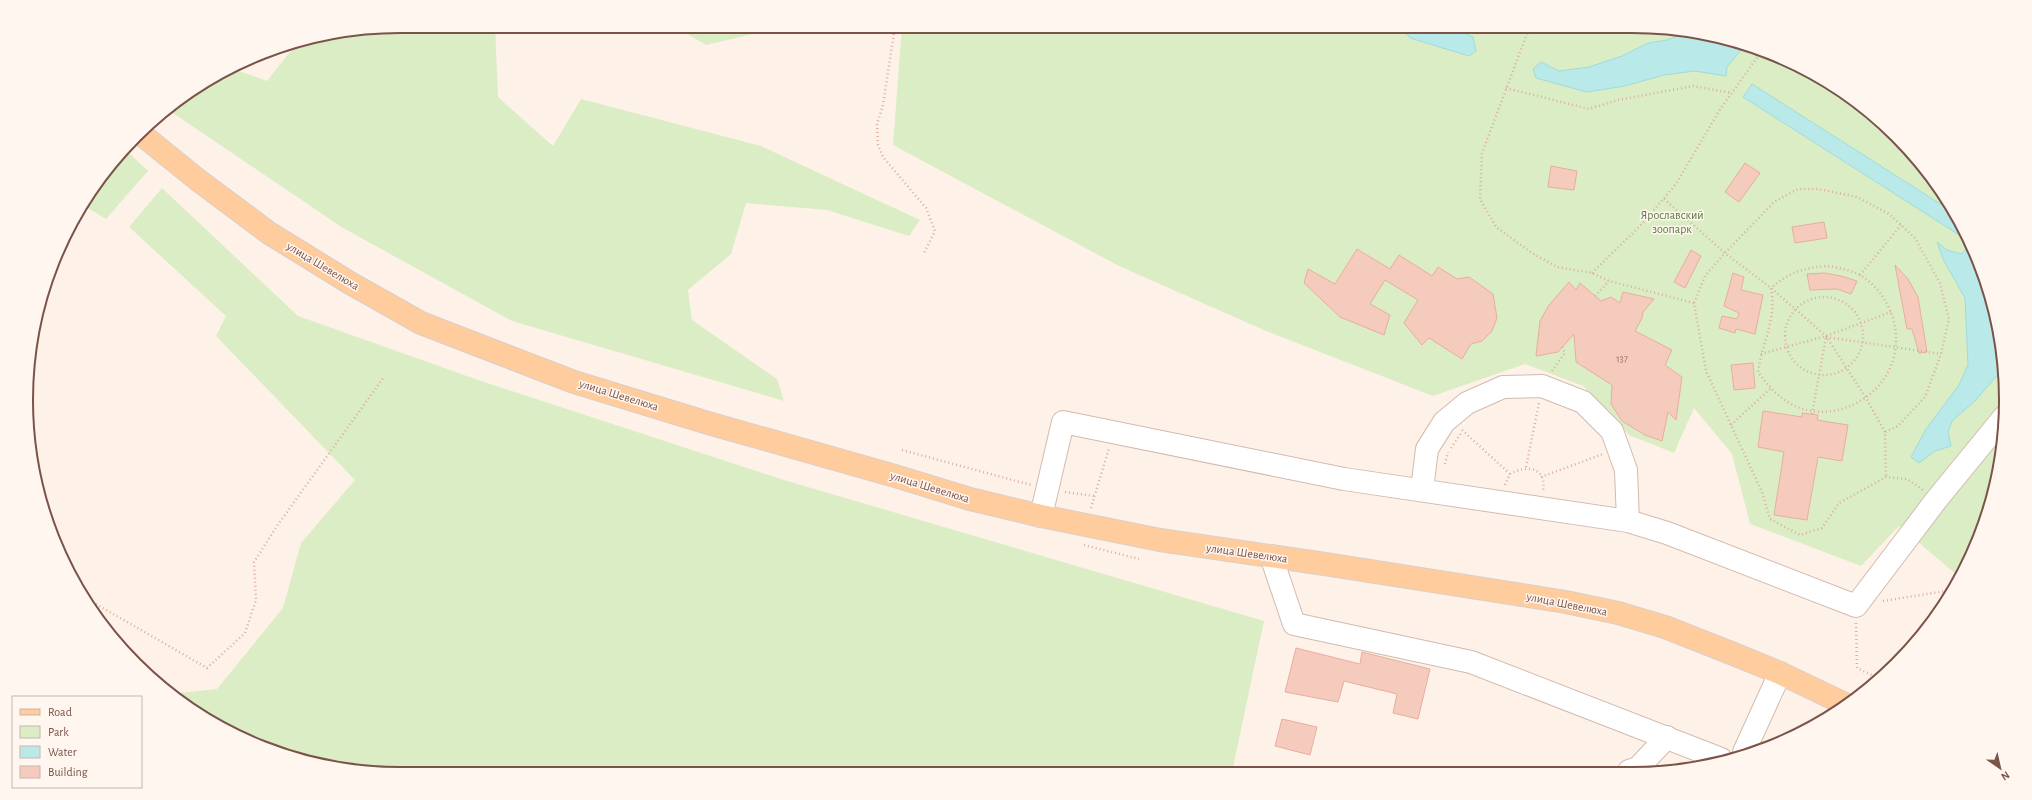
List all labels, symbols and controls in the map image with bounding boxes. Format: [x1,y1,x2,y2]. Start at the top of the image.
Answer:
park label: Ярославский зоопарк [1640,209,1704,235]
street label: улица Шевелюха [283,239,362,293]
house number: 137 [1616,354,1628,364]
street label: улица Шевелюха [577,377,660,414]
street label: улица Шевелюха [888,469,971,506]
street label: улица Шевелюха [1204,541,1289,566]
street label: улица Шевелюха [1524,590,1609,619]
legend [12,696,142,788]
text: Road [48,706,72,718]
text: Park [48,726,69,738]
text: Water [48,746,77,758]
north arrow [1980,748,2020,788]
text: Building [48,766,88,778]
text: N [1999,769,2012,783]

